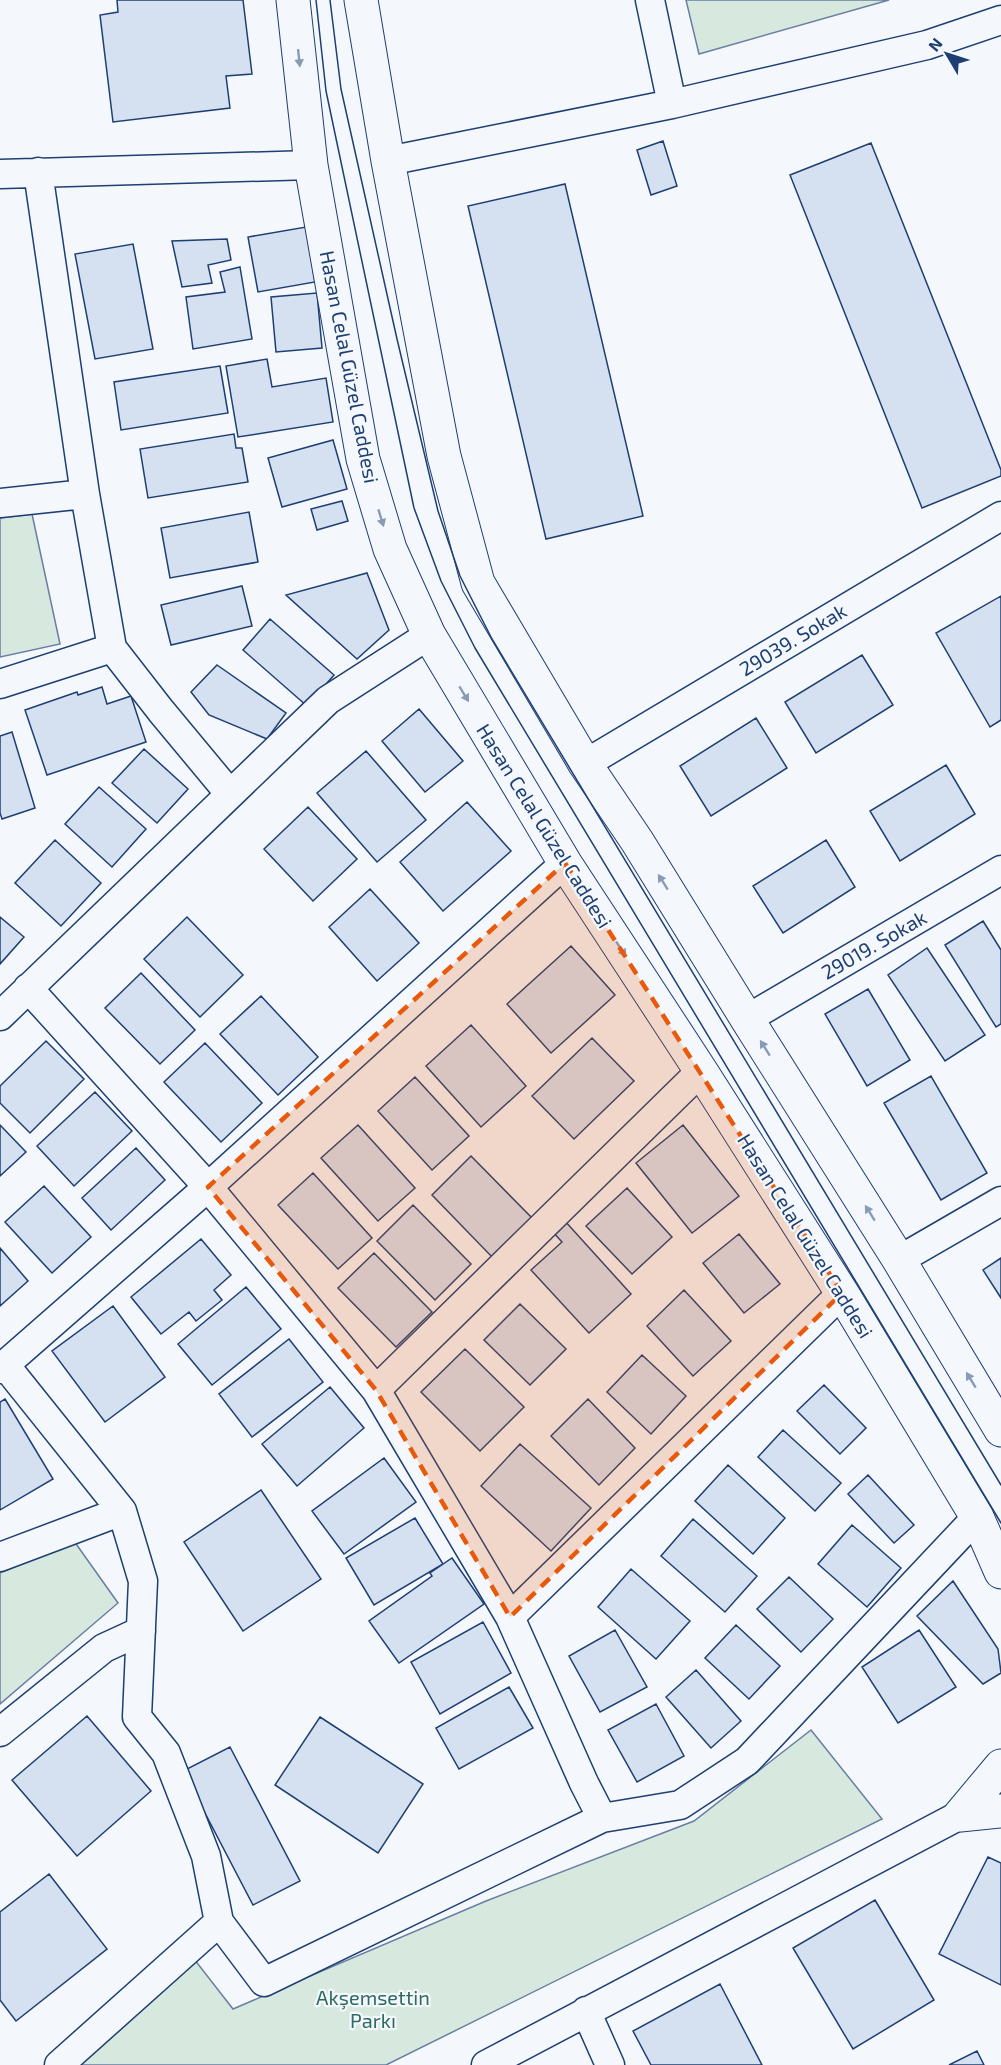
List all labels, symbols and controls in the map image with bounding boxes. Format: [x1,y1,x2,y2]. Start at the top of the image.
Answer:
north arrow [917,24,977,84]
text: N [924,34,946,55]
one-way arrow [295,49,304,68]
street label: Hasan Celal Güzel Caddesi [316,248,384,485]
one-way arrow [377,509,386,527]
street label: 29039. Sokak [735,598,850,680]
one-way arrow [458,686,469,702]
street label: Hasan Celal Güzel Caddesi [472,719,618,932]
one-way arrow [657,874,668,890]
street label: 29019. Sokak [817,904,930,984]
one-way arrow [615,941,627,957]
one-way arrow [760,1040,771,1056]
street label: Hasan Celal Güzel Caddesi [733,1129,879,1342]
one-way arrow [864,1205,875,1221]
one-way arrow [966,1371,976,1388]
park label: Akşemsettin Parkı [316,1985,430,2032]

